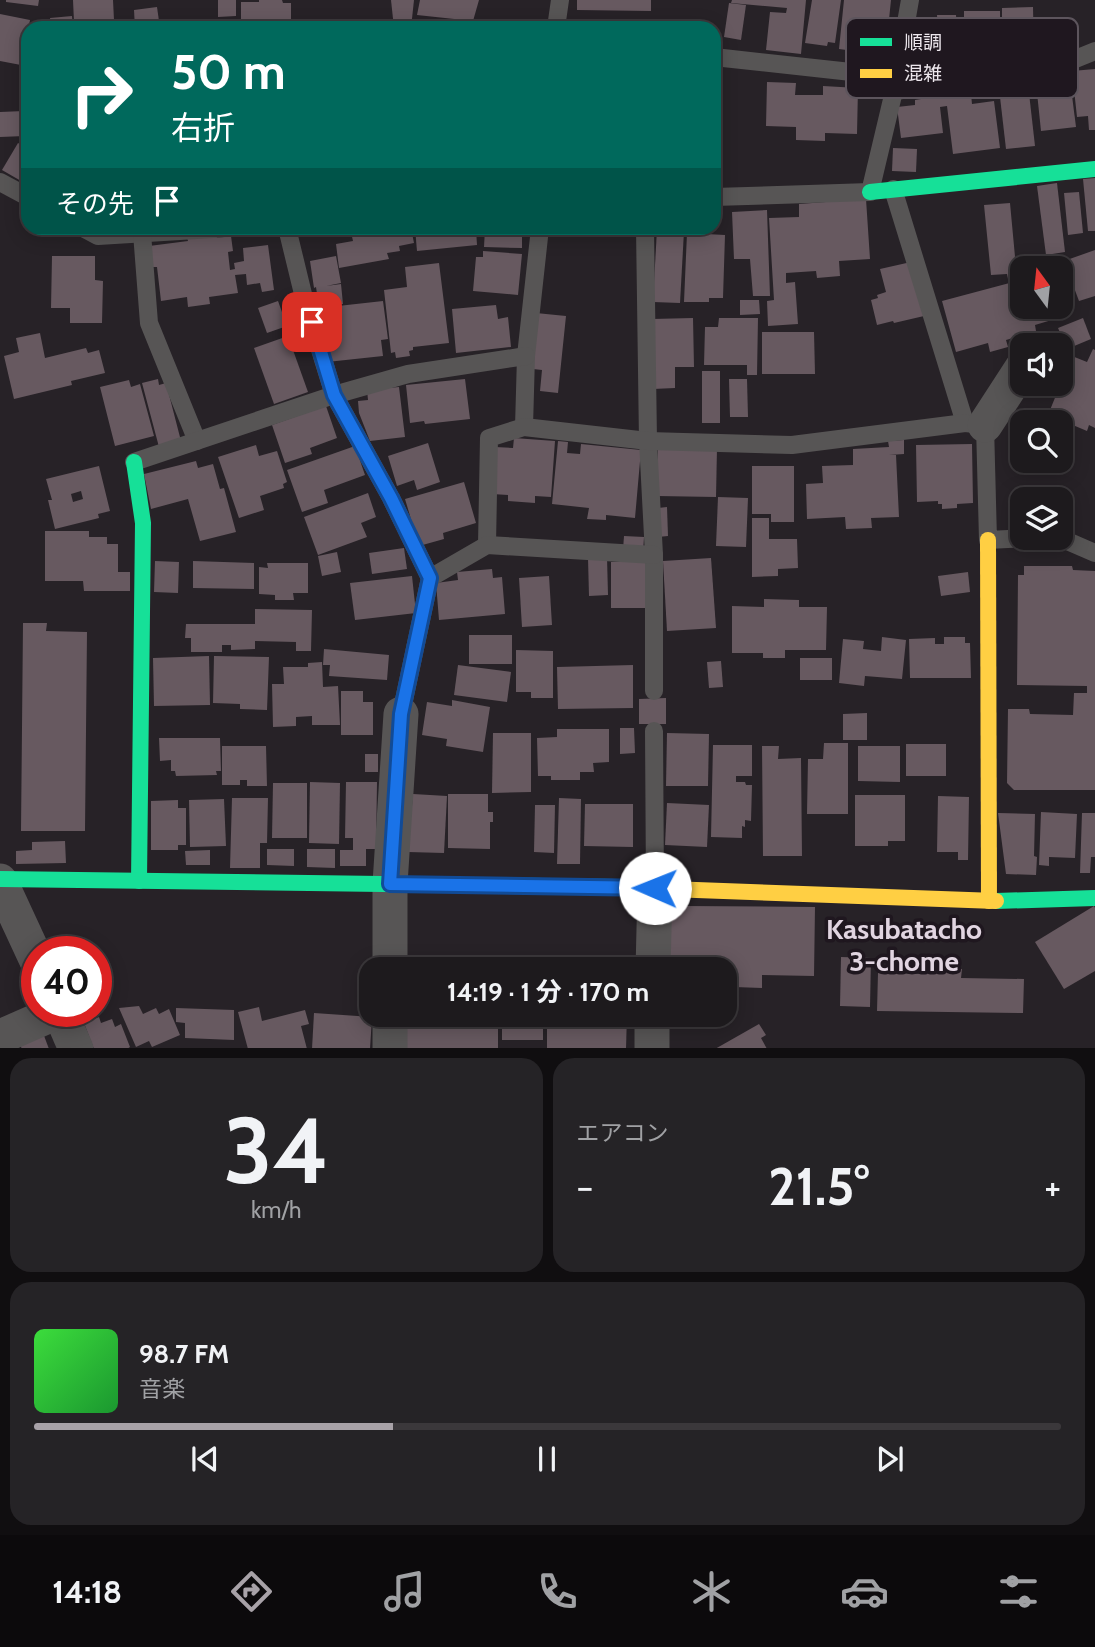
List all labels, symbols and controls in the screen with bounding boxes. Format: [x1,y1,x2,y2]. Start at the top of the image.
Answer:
legend [846,18,1078,98]
text: 順調 [904,31,942,54]
text: 50 m [171,42,286,101]
icon: right [56,49,147,140]
text: 混雑 [904,62,942,85]
text: 右折 [171,108,235,147]
icon: arrive [148,182,186,220]
text: その先 [56,188,134,220]
north arrow [1010,256,1073,318]
map controls [1010,256,1073,550]
pin [282,292,342,352]
icon: arrive [293,303,331,341]
button: sound [1010,333,1073,396]
button: search [1010,410,1073,473]
button: layers [1010,487,1073,550]
position arrow [618,851,692,925]
district label: Kasubatacho 3-chome [826,912,982,978]
speed limit sign: 40 [21,936,112,1027]
text: 14:19 · 1 分 · 170 m [447,976,649,1008]
text: 34 [223,1095,329,1206]
text: エアコン [577,1119,669,1147]
text: 21.5° [768,1155,869,1218]
text: − [577,1163,593,1210]
text: + [1044,1163,1061,1210]
text: km/h [251,1196,301,1224]
text: 98.7 FM [139,1338,229,1370]
text: 音楽 [139,1375,185,1403]
icon: previous [186,1440,224,1478]
icon: pause [528,1440,566,1478]
icon: next [871,1440,909,1478]
icon: directions [227,1567,276,1616]
icon: music [380,1567,429,1616]
icon: phone [533,1567,582,1616]
icon: climate [687,1567,736,1616]
icon: car [840,1567,889,1616]
icon: filters [994,1567,1043,1616]
text: 14:18 [52,1572,122,1611]

